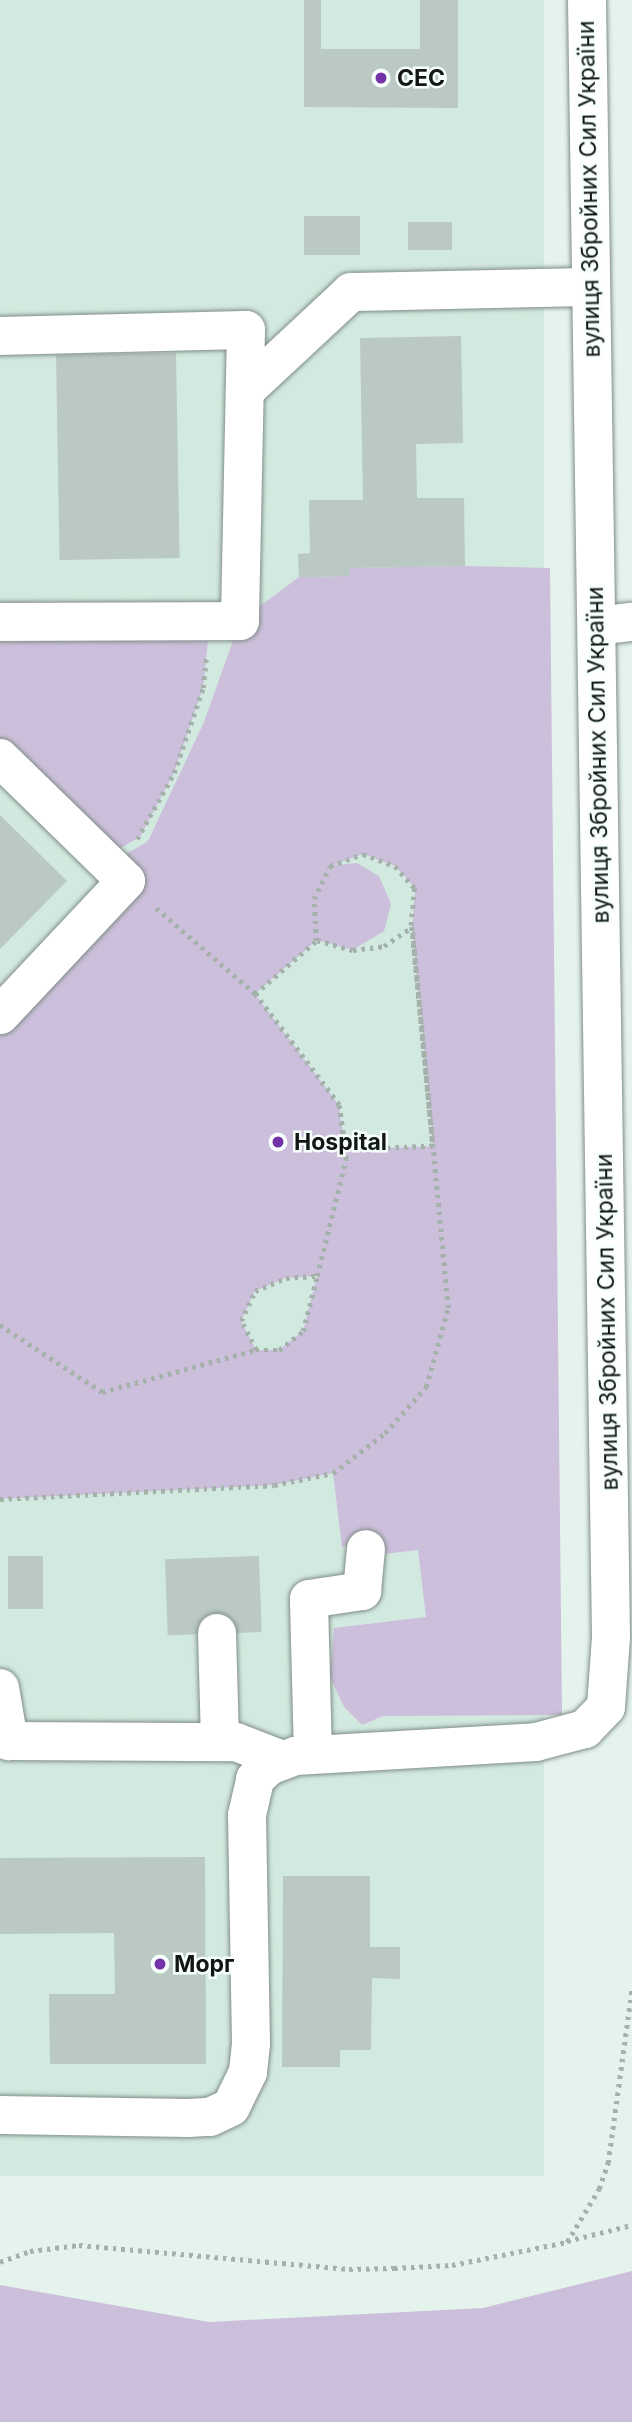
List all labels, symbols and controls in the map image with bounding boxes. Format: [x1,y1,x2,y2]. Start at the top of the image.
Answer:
street label: вулиця Збройних Сил України [572,20,606,358]
place label: СЕС [397,64,445,92]
marker: СЕС [371,68,391,88]
street label: вулиця Збройних Сил України [581,586,615,924]
place label: Hospital [294,1128,387,1156]
marker: Hospital [268,1132,288,1152]
street label: вулиця Збройних Сил України [590,1153,624,1491]
place label: Морг [174,1950,234,1978]
marker: Морг [152,1956,168,1972]

